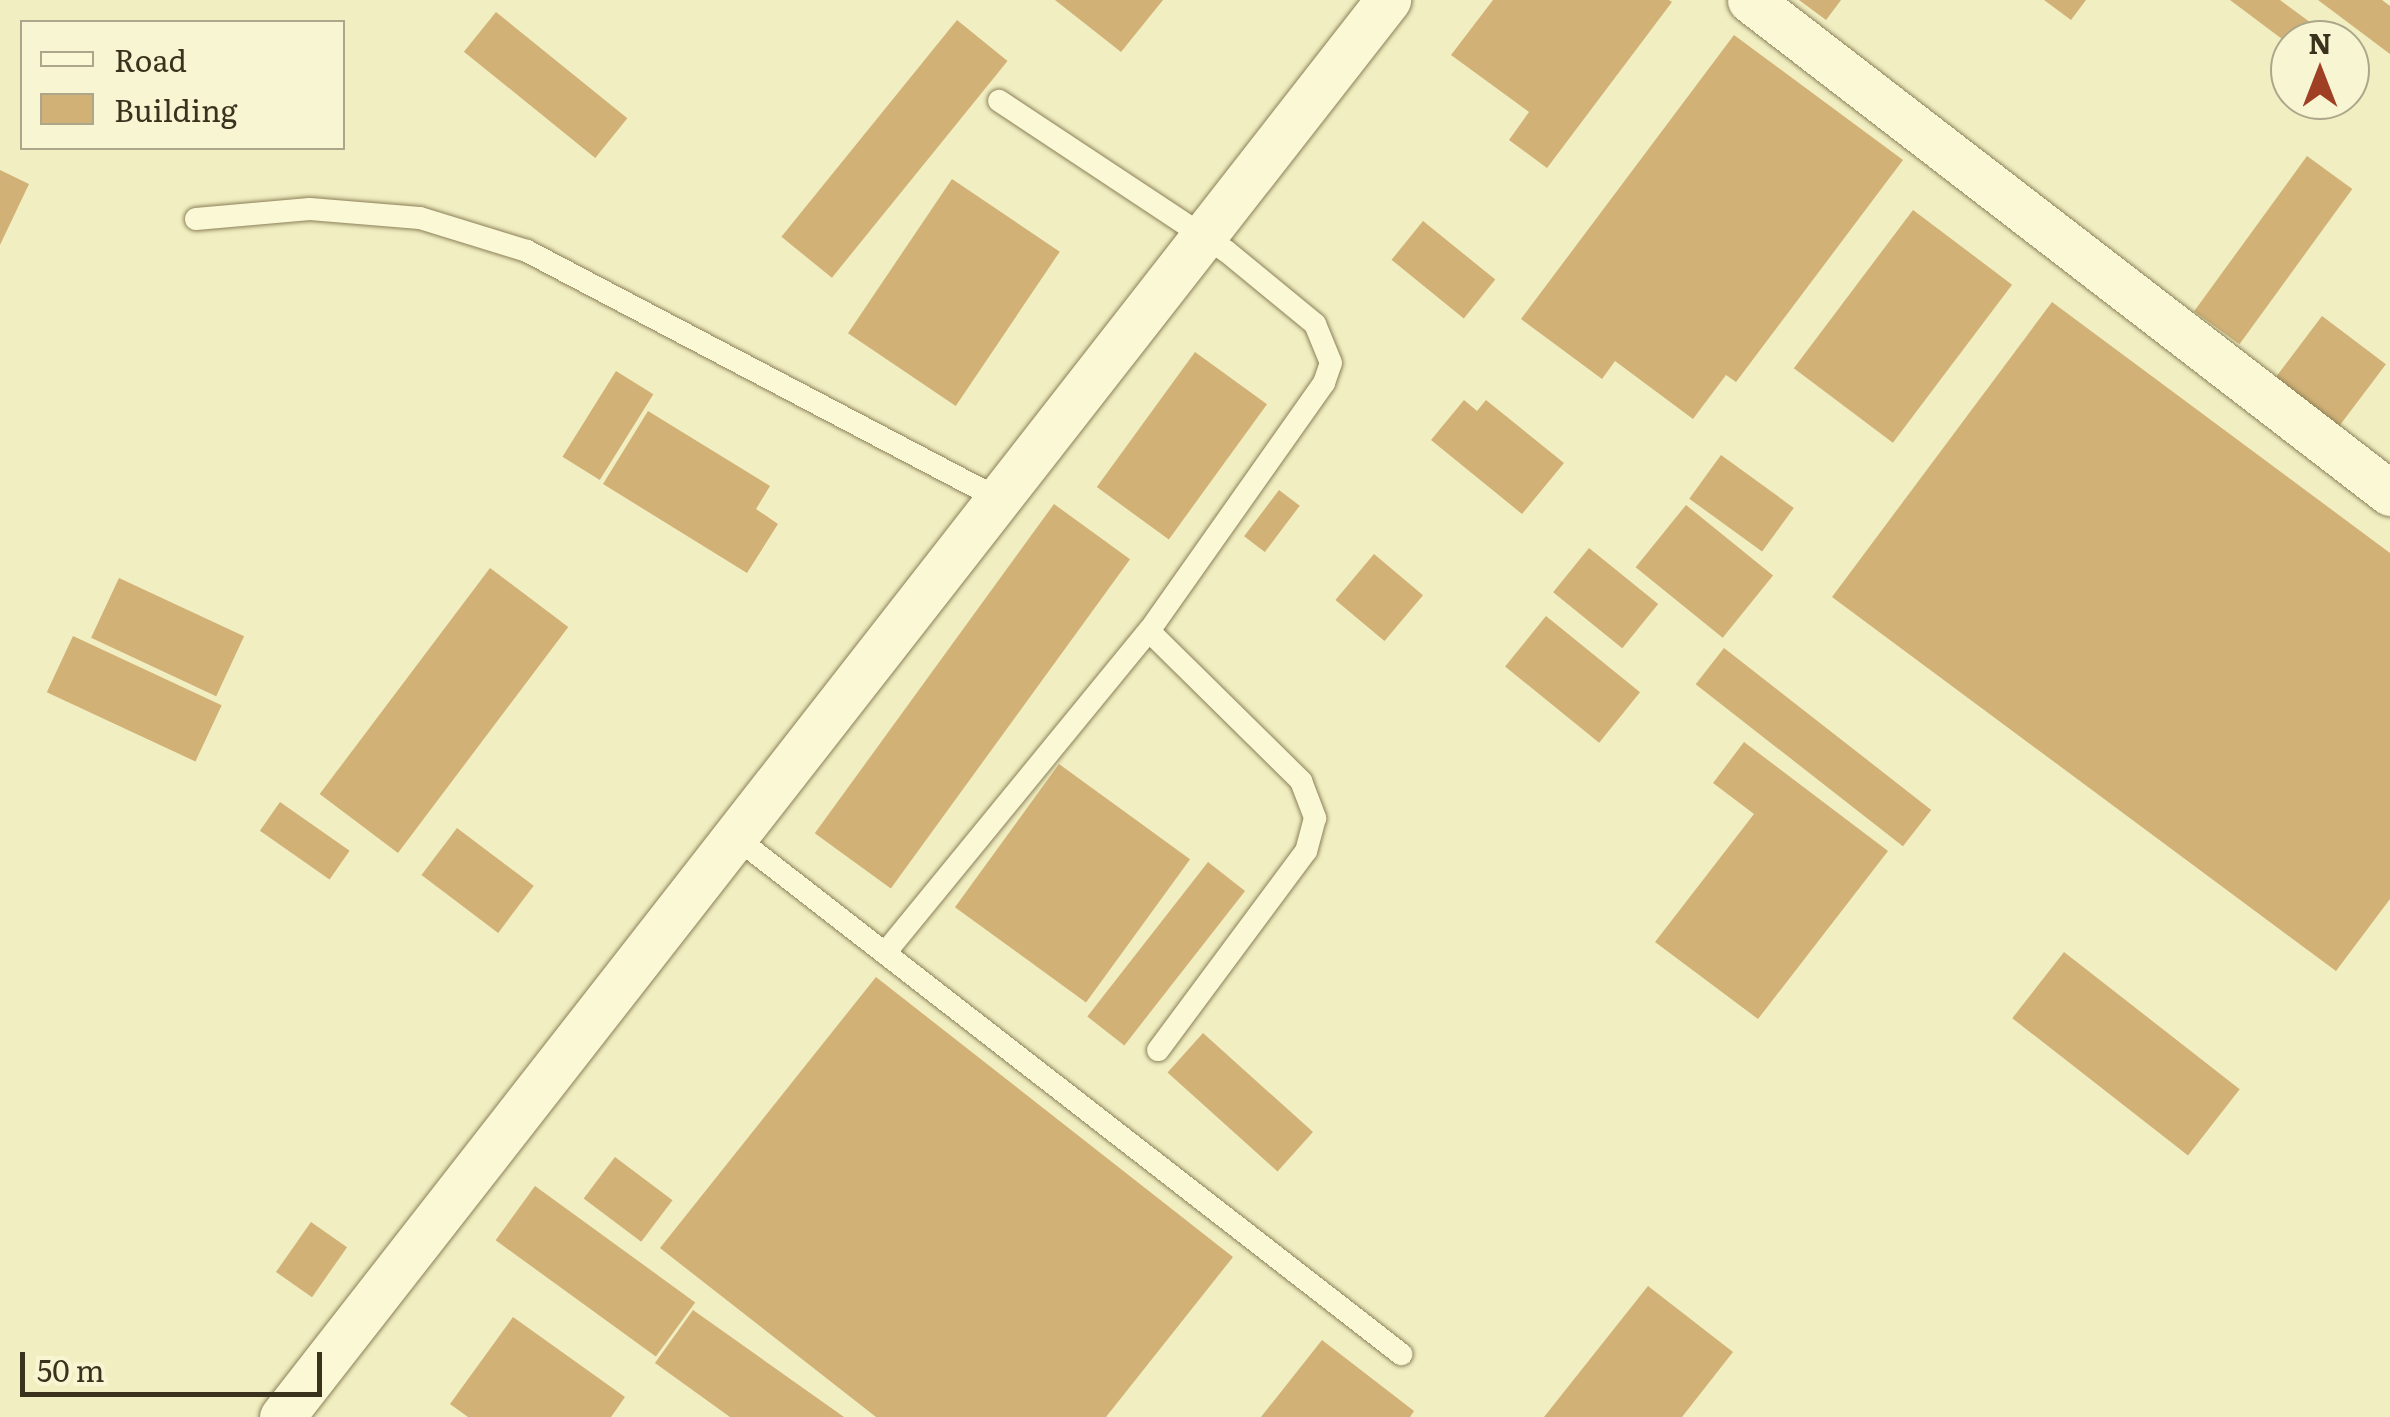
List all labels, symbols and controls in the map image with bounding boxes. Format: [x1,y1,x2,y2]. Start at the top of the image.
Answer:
legend [20,20,345,150]
north arrow [2270,20,2370,120]
text: N [2308,21,2332,63]
text: Road [114,37,187,81]
text: Building [114,87,238,131]
scale bar [25,1332,328,1394]
text: 50 m [37,1347,105,1391]

